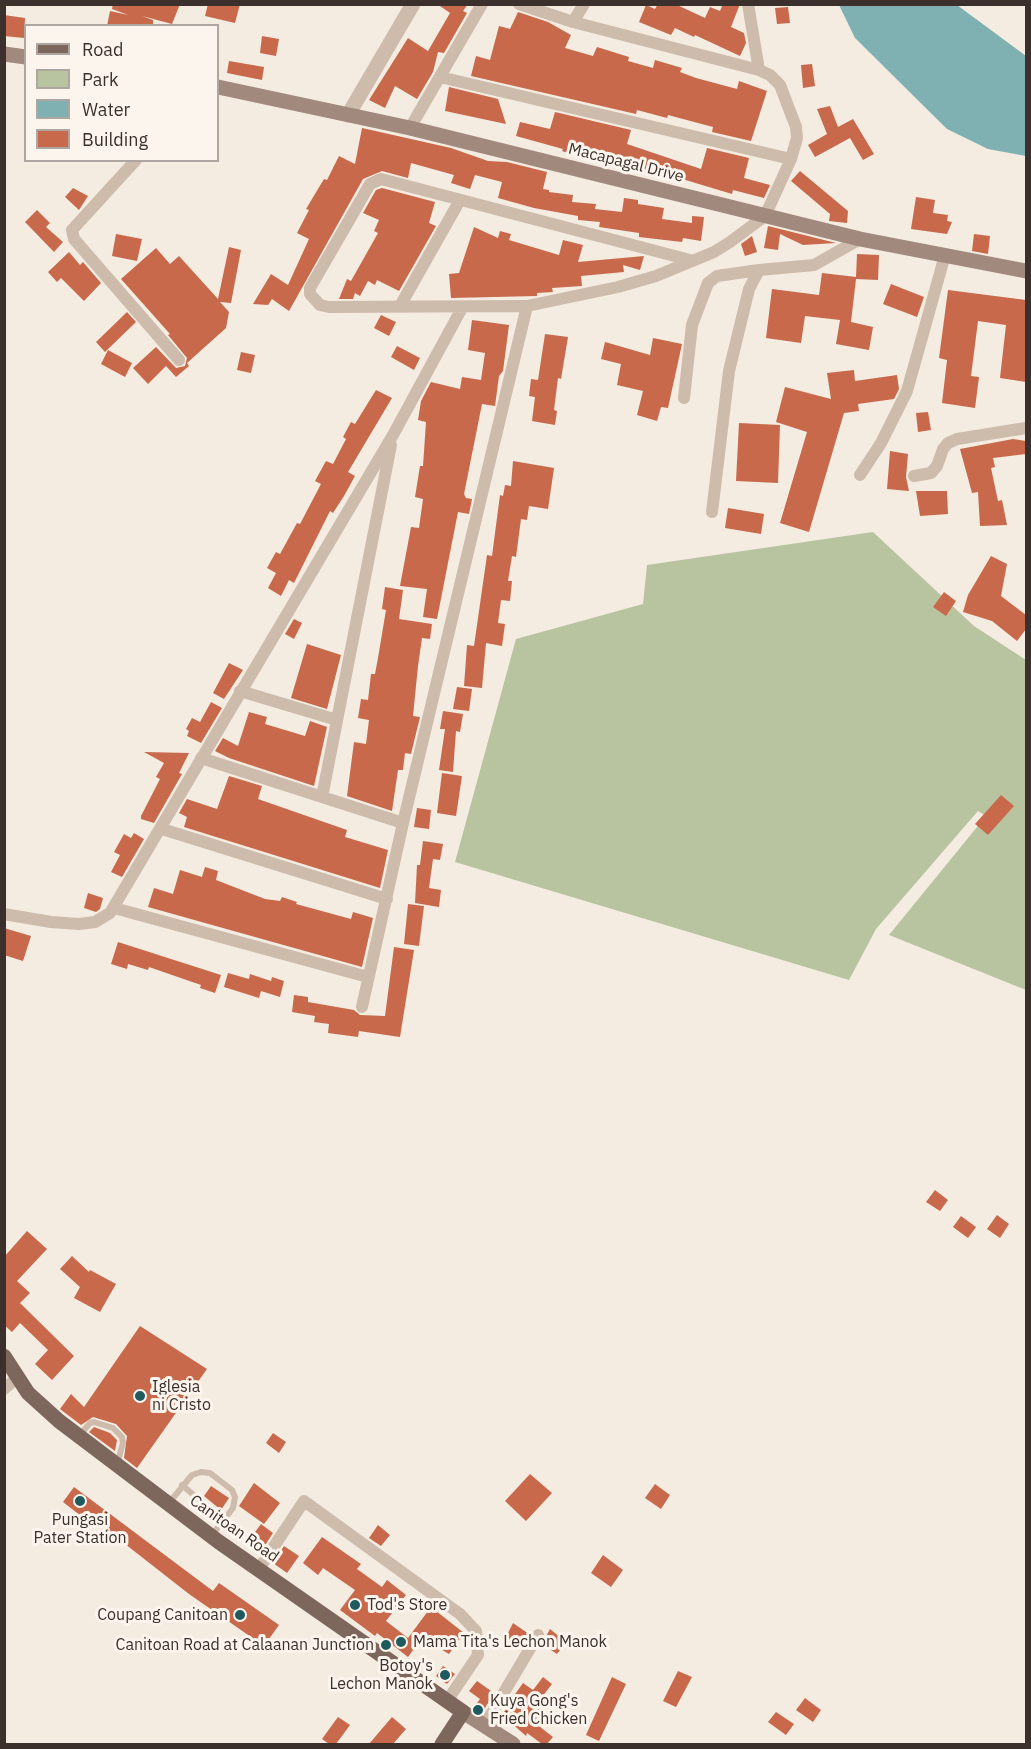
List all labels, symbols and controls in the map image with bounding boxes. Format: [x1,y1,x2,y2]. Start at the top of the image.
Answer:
legend [24,24,219,162]
text: Road [82,38,123,61]
text: Park [82,68,118,91]
text: Water [82,98,130,121]
text: Building [82,128,148,151]
street label: Macapagal Drive [566,139,686,187]
place label: Iglesia ni Cristo [152,1377,211,1415]
marker: Iglesia ni Cristo [133,1389,147,1403]
street label: Canitoan Road [186,1491,282,1567]
marker: Pungasi Pater Station [73,1494,87,1508]
place label: Pungasi Pater Station [33,1510,127,1548]
place label: Tod's Store [367,1595,447,1615]
marker: Tod's Store [348,1598,362,1612]
place label: Coupang Canitoan [97,1605,228,1625]
marker: Coupang Canitoan [233,1608,247,1622]
place label: Mama Tita's Lechon Manok [413,1632,607,1652]
place label: Canitoan Road at Calaanan Junction [116,1635,374,1655]
marker: Mama Tita's Lechon Manok [394,1635,408,1649]
marker: Canitoan Road at Calaanan Junction [379,1638,393,1652]
place label: Botoy's Lechon Manok [329,1656,433,1694]
marker: Botoy's Lechon Manok [438,1668,452,1682]
place label: Kuya Gong's Fried Chicken [490,1691,587,1729]
marker: Kuya Gong's Fried Chicken [471,1703,485,1717]

